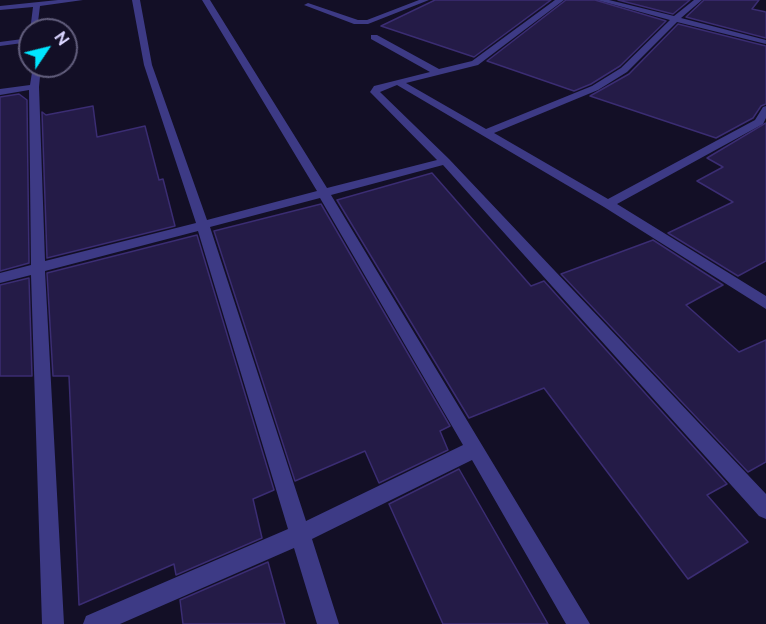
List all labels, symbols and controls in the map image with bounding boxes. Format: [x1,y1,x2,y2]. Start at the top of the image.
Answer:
north arrow [18,18,78,78]
text: N [50,28,73,49]

